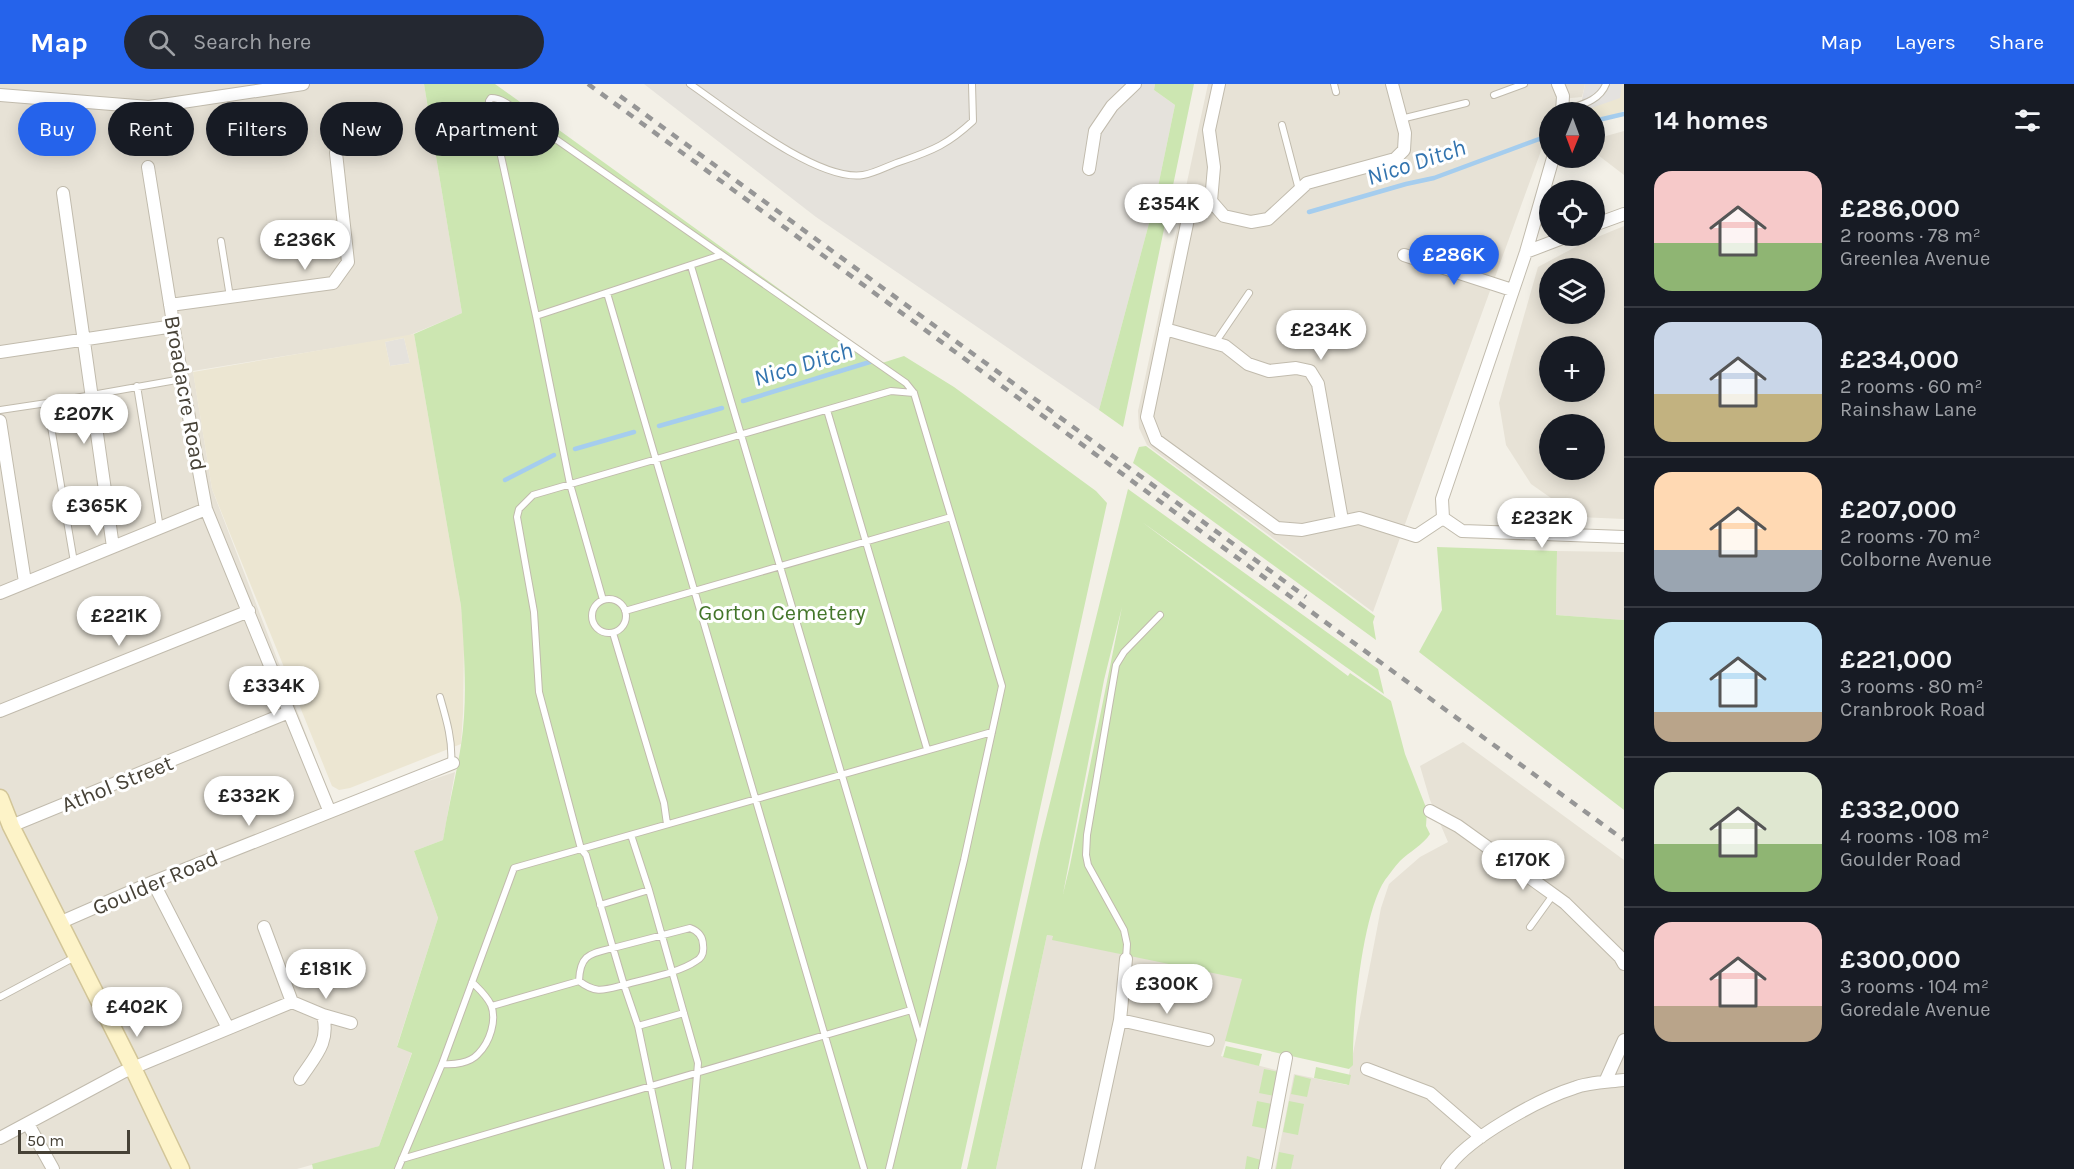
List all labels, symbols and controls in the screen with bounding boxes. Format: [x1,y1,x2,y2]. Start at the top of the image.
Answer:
search box [124,15,544,69]
text: Map [30,26,88,59]
icon: search [145,26,178,59]
text: Search here [193,29,311,55]
text: Map [1820,30,1862,54]
text: Layers [1895,30,1956,54]
text: Share [1989,30,2044,54]
chip: Buy [18,102,96,156]
chip: Rent [108,102,194,156]
chip: Filters [206,102,308,156]
chip: New [320,102,403,156]
chip: Apartment [415,102,559,156]
north arrow [1539,102,1605,168]
map controls [1539,102,1605,480]
icon: filters [2011,104,2044,137]
text: 14 homes [1654,105,1768,136]
water label: Nico Ditch [1363,133,1469,191]
button: locate [1539,180,1605,246]
pin: £354K [1127,184,1211,235]
text: £354K [1138,192,1200,215]
text: £286,000 [1840,193,1960,224]
icon: home [1702,195,1774,267]
pin: £236K [263,220,347,271]
text: 2 rooms · 78 m² [1840,224,1981,247]
text: £236K [274,228,336,251]
pin: £286K [1412,235,1496,286]
text: £286K [1423,243,1485,266]
text: Greenlea Avenue [1840,247,1990,270]
button: layers [1539,258,1605,324]
pin: £234K [1279,310,1363,361]
street label: Broadacre Road [159,313,211,473]
text: £234K [1290,318,1352,341]
water label: Nico Ditch [750,336,856,392]
button: + [1539,336,1605,402]
text: £234,000 [1840,344,1959,375]
icon: home [1702,346,1774,418]
text: 2 rooms · 60 m² [1840,375,1983,398]
pin: £207K [42,394,126,445]
text: Rainshaw Lane [1840,398,1977,421]
text: £207K [54,402,114,425]
button: − [1539,414,1605,480]
pin: £365K [55,486,139,537]
text: £365K [66,494,128,517]
text: £207,000 [1840,494,1957,525]
icon: home [1702,496,1774,568]
pin: £232K [1500,498,1584,549]
text: £232K [1511,506,1573,529]
text: 2 rooms · 70 m² [1840,525,1980,548]
text: Colborne Avenue [1840,548,1992,571]
pin: £221K [77,596,161,647]
park label: Gorton Cemetery [698,600,866,626]
text: £221K [91,604,147,627]
text: £221,000 [1840,644,1952,675]
icon: home [1702,646,1774,718]
pin: £334K [232,666,316,717]
text: £334K [243,674,305,697]
text: 3 rooms · 80 m² [1840,675,1984,698]
text: Cranbrook Road [1840,698,1986,721]
street label: Athol Street [58,750,177,818]
pin: £332K [207,776,291,827]
text: £332K [218,784,280,807]
text: £332,000 [1840,794,1960,825]
icon: home [1702,796,1774,868]
text: 4 rooms · 108 m² [1840,825,1990,848]
pin: £170K [1481,840,1565,891]
street label: Goulder Road [89,845,222,921]
text: £170K [1496,848,1550,871]
text: Goulder Road [1840,848,1962,871]
text: £300,000 [1840,944,1961,975]
icon: home [1702,946,1774,1018]
pin: £181K [284,949,368,1000]
text: £181K [300,957,352,980]
pin: £300K [1125,964,1209,1015]
text: £300K [1136,972,1198,995]
text: 3 rooms · 104 m² [1840,975,1989,998]
pin: £402K [95,987,179,1038]
text: £402K [106,995,168,1018]
text: Goredale Avenue [1840,998,1991,1021]
scale bar [18,1127,130,1154]
text: 50 m [27,1131,64,1150]

